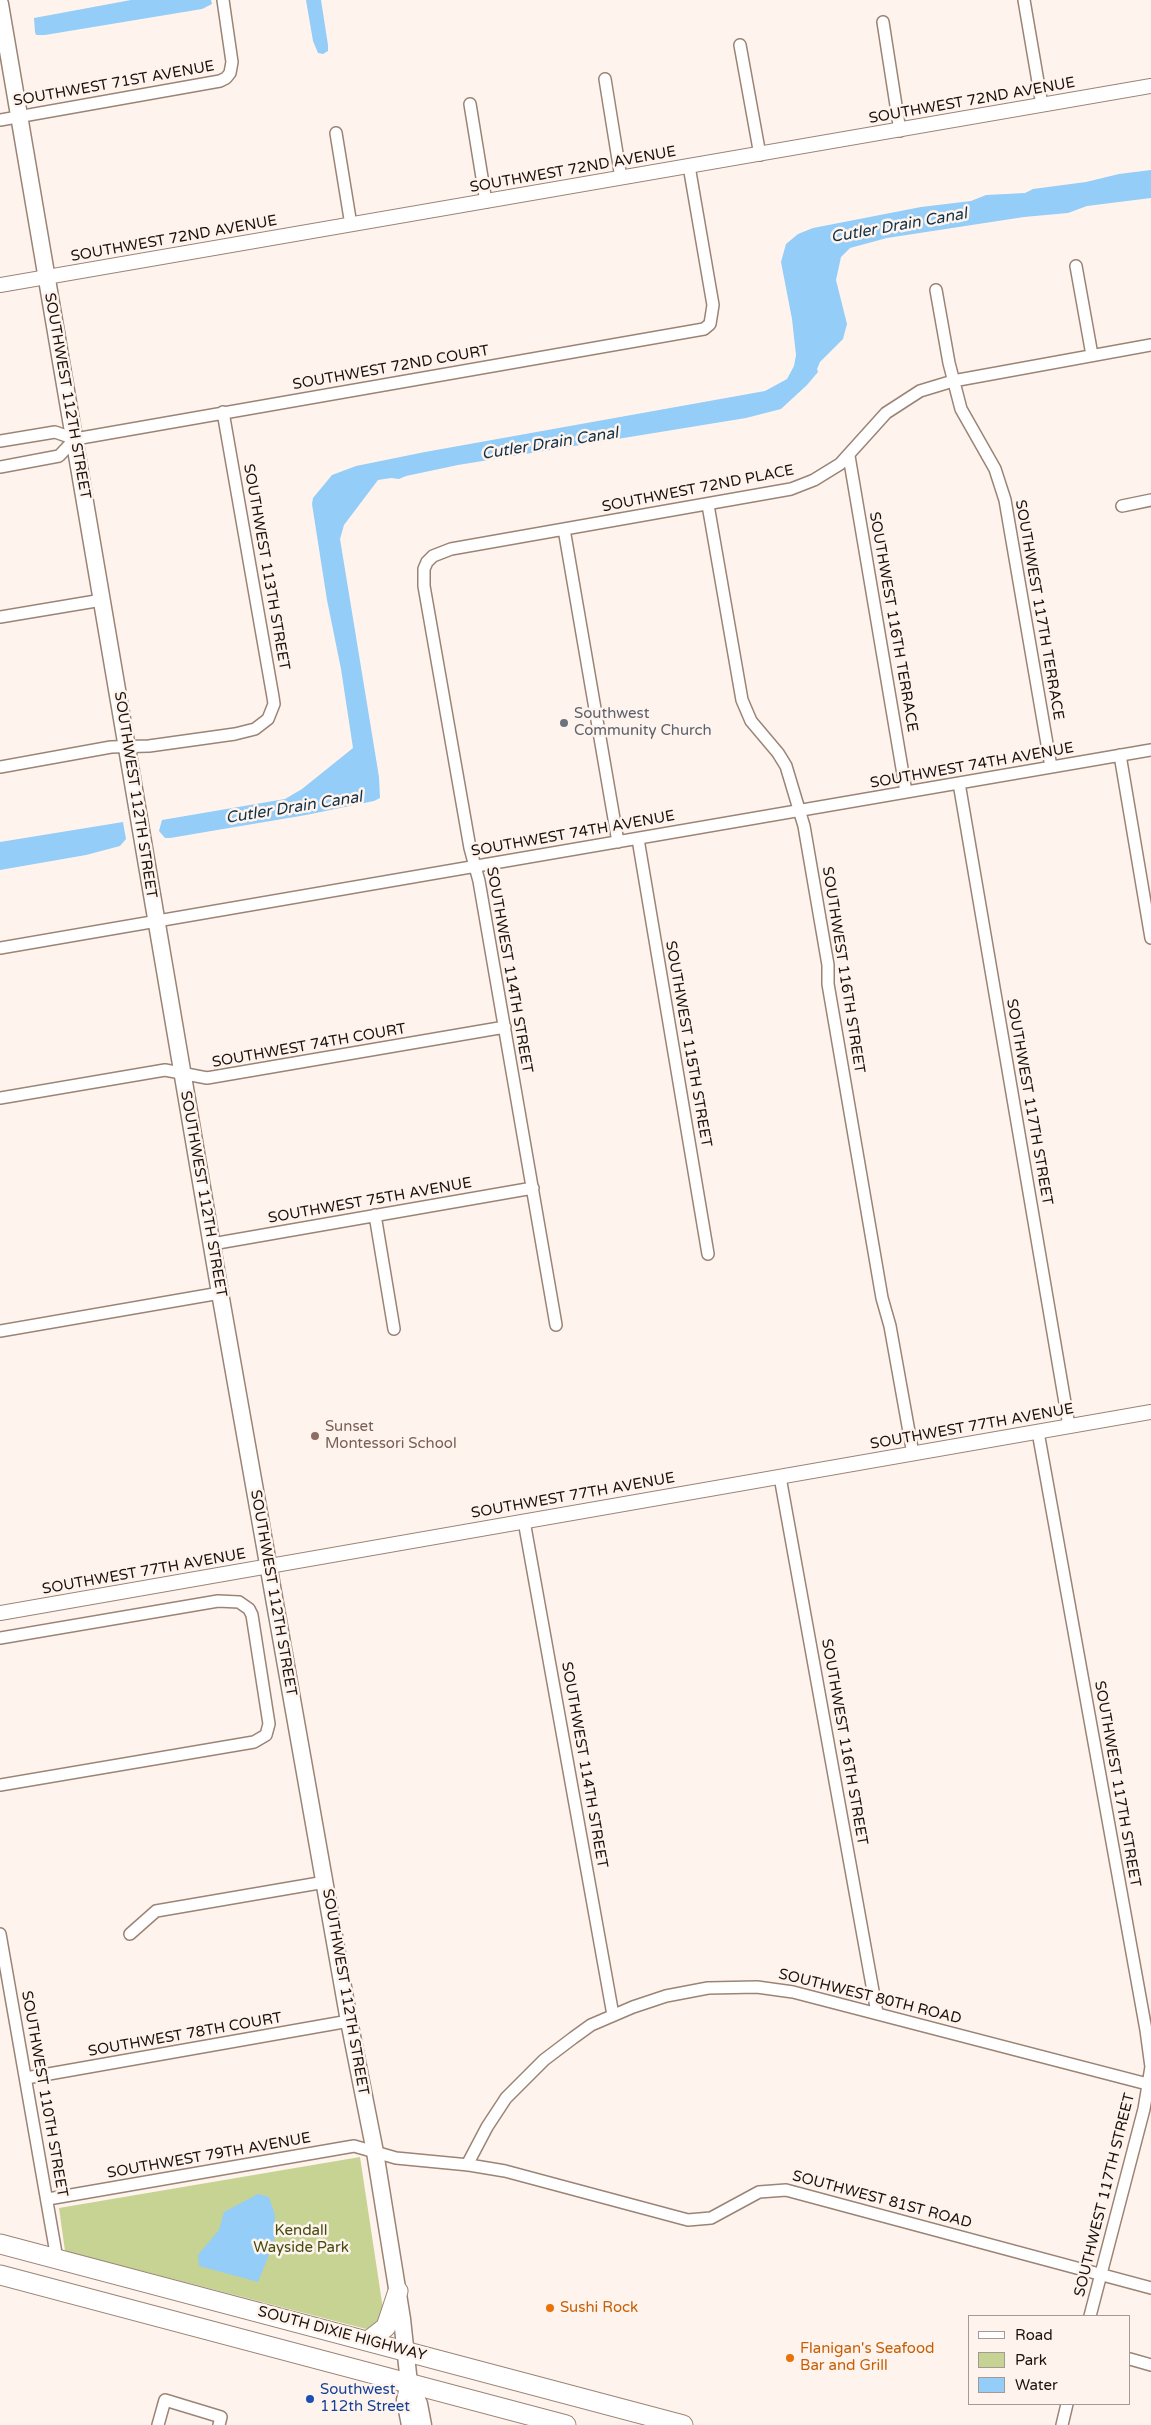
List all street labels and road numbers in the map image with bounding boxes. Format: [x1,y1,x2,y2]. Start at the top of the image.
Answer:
street label: SOUTHWEST 71ST AVENUE [12,57,216,111]
street label: SOUTHWEST 72ND AVENUE [867,74,1077,128]
street label: SOUTHWEST 72ND AVENUE [468,143,678,197]
street label: SOUTHWEST 72ND AVENUE [69,212,279,266]
street label: SOUTHWEST 112TH STREET [40,291,94,501]
street label: SOUTHWEST 72ND COURT [291,342,491,394]
street label: SOUTHWEST 113TH STREET [239,462,293,672]
street label: SOUTHWEST 72ND PLACE [601,462,795,516]
street label: SOUTHWEST 117TH TERRACE [1011,498,1067,722]
street label: SOUTHWEST 116TH TERRACE [865,510,921,734]
street label: SOUTHWEST 112TH STREET [110,690,160,900]
street label: SOUTHWEST 74TH AVENUE [869,739,1075,793]
street label: SOUTHWEST 74TH AVENUE [470,807,676,861]
street label: SOUTHWEST 114TH STREET [482,865,536,1075]
street label: SOUTHWEST 116TH STREET [818,865,868,1075]
street label: SOUTHWEST 115TH STREET [661,939,715,1149]
street label: SOUTHWEST 117TH STREET [1002,997,1056,1207]
street label: SOUTHWEST 74TH COURT [211,1020,407,1072]
street label: SOUTHWEST 112TH STREET [176,1089,230,1299]
street label: SOUTHWEST 75TH AVENUE [267,1174,473,1228]
street label: SOUTHWEST 77TH AVENUE [869,1400,1075,1454]
street label: SOUTHWEST 77TH AVENUE [470,1469,676,1523]
street label: SOUTHWEST 112TH STREET [246,1488,300,1698]
street label: SOUTHWEST 77TH AVENUE [41,1545,247,1599]
street label: SOUTHWEST 116TH STREET [817,1637,871,1847]
street label: SOUTHWEST 114TH STREET [557,1660,611,1870]
street label: SOUTHWEST 117TH STREET [1090,1679,1144,1889]
street label: SOUTHWEST 112TH STREET [318,1887,372,2097]
street label: SOUTHWEST 80TH ROAD [777,1966,963,2028]
street label: SOUTHWEST 110TH STREET [17,1989,71,2199]
street label: SOUTHWEST 78TH COURT [87,2009,283,2061]
street label: SOUTHWEST 117TH STREET [1071,2091,1139,2299]
street label: SOUTHWEST 79TH AVENUE [106,2129,312,2183]
street label: SOUTHWEST 81ST ROAD [790,2167,974,2233]
street label: SOUTH DIXIE HIGHWAY [256,2303,428,2365]

